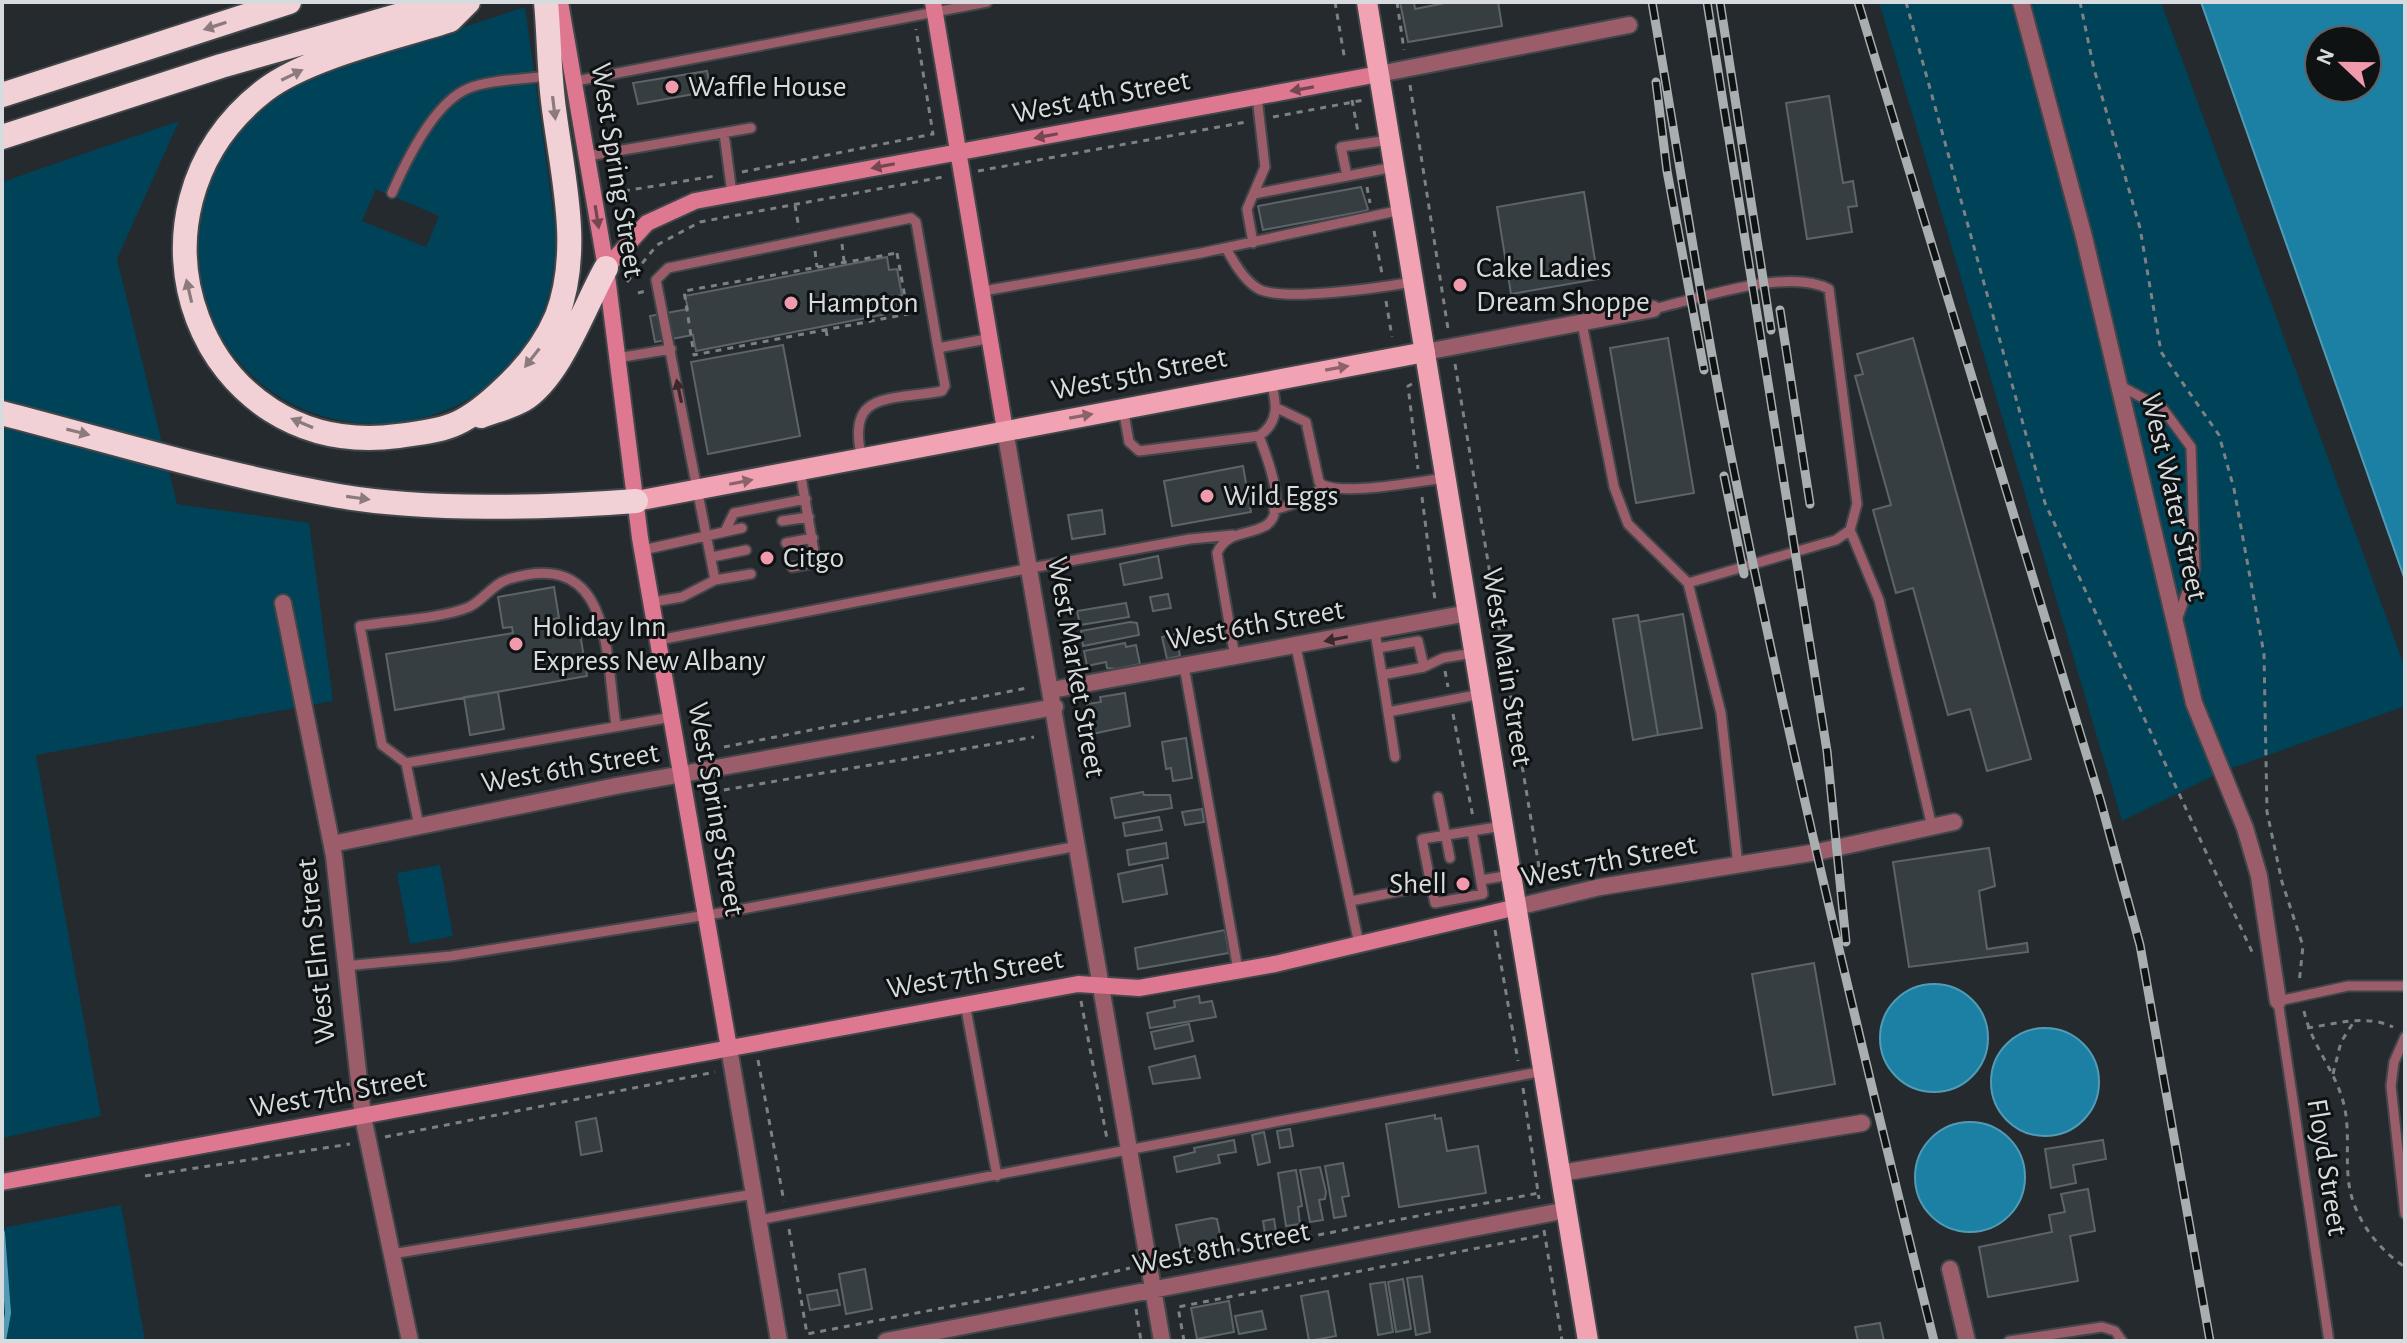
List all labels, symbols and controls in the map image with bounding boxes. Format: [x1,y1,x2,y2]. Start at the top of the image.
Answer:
one-way arrow [202,20,226,33]
north arrow [2303,24,2383,104]
text: N [2312,46,2338,68]
street label: West Spring Street [585,61,649,280]
street label: West 4th Street [1010,65,1193,129]
one-way arrow [281,68,304,82]
place label: Waffle House [688,72,847,102]
marker: Waffle House [663,78,681,96]
one-way arrow [1289,83,1314,95]
one-way arrow [548,96,561,121]
one-way arrow [1033,131,1058,143]
one-way arrow [870,161,895,173]
one-way arrow [591,205,604,230]
place label: Cake Ladies Dream Shoppe [1476,253,1650,317]
marker: Cake Ladies Dream Shoppe [1451,276,1469,294]
one-way arrow [182,279,194,304]
place label: Hampton [807,288,919,318]
marker: Hampton [782,294,800,312]
street label: West 5th Street [1049,342,1230,406]
one-way arrow [525,348,541,369]
one-way arrow [1325,362,1350,374]
one-way arrow [673,379,685,404]
street label: West Water Street [2136,390,2213,604]
one-way arrow [1069,409,1094,421]
one-way arrow [290,417,314,430]
one-way arrow [65,427,90,439]
one-way arrow [728,475,753,488]
place label: Wild Eggs [1223,481,1339,511]
marker: Wild Eggs [1198,487,1216,505]
one-way arrow [346,492,371,505]
place label: Citgo [783,543,844,573]
marker: Citgo [758,549,776,567]
street label: West Market Street [1042,554,1110,780]
street label: West Main Street [1477,566,1538,769]
street label: West 6th Street [1164,595,1347,655]
place label: Holiday Inn Express New Albany [532,612,766,676]
one-way arrow [1324,633,1349,645]
marker: Holiday Inn Express New Albany [507,635,525,653]
street label: West Spring Street [682,700,750,919]
street label: West 6th Street [479,738,662,798]
street label: West 7th Street [1519,829,1700,893]
street label: West Elm Street [291,856,341,1045]
place label: Shell [1389,869,1447,899]
marker: Shell [1454,875,1472,893]
street label: West 7th Street [885,944,1066,1004]
street label: West 7th Street [248,1063,429,1123]
street label: Floyd Street [2301,1096,2353,1238]
street label: West 8th Street [1130,1216,1313,1280]

